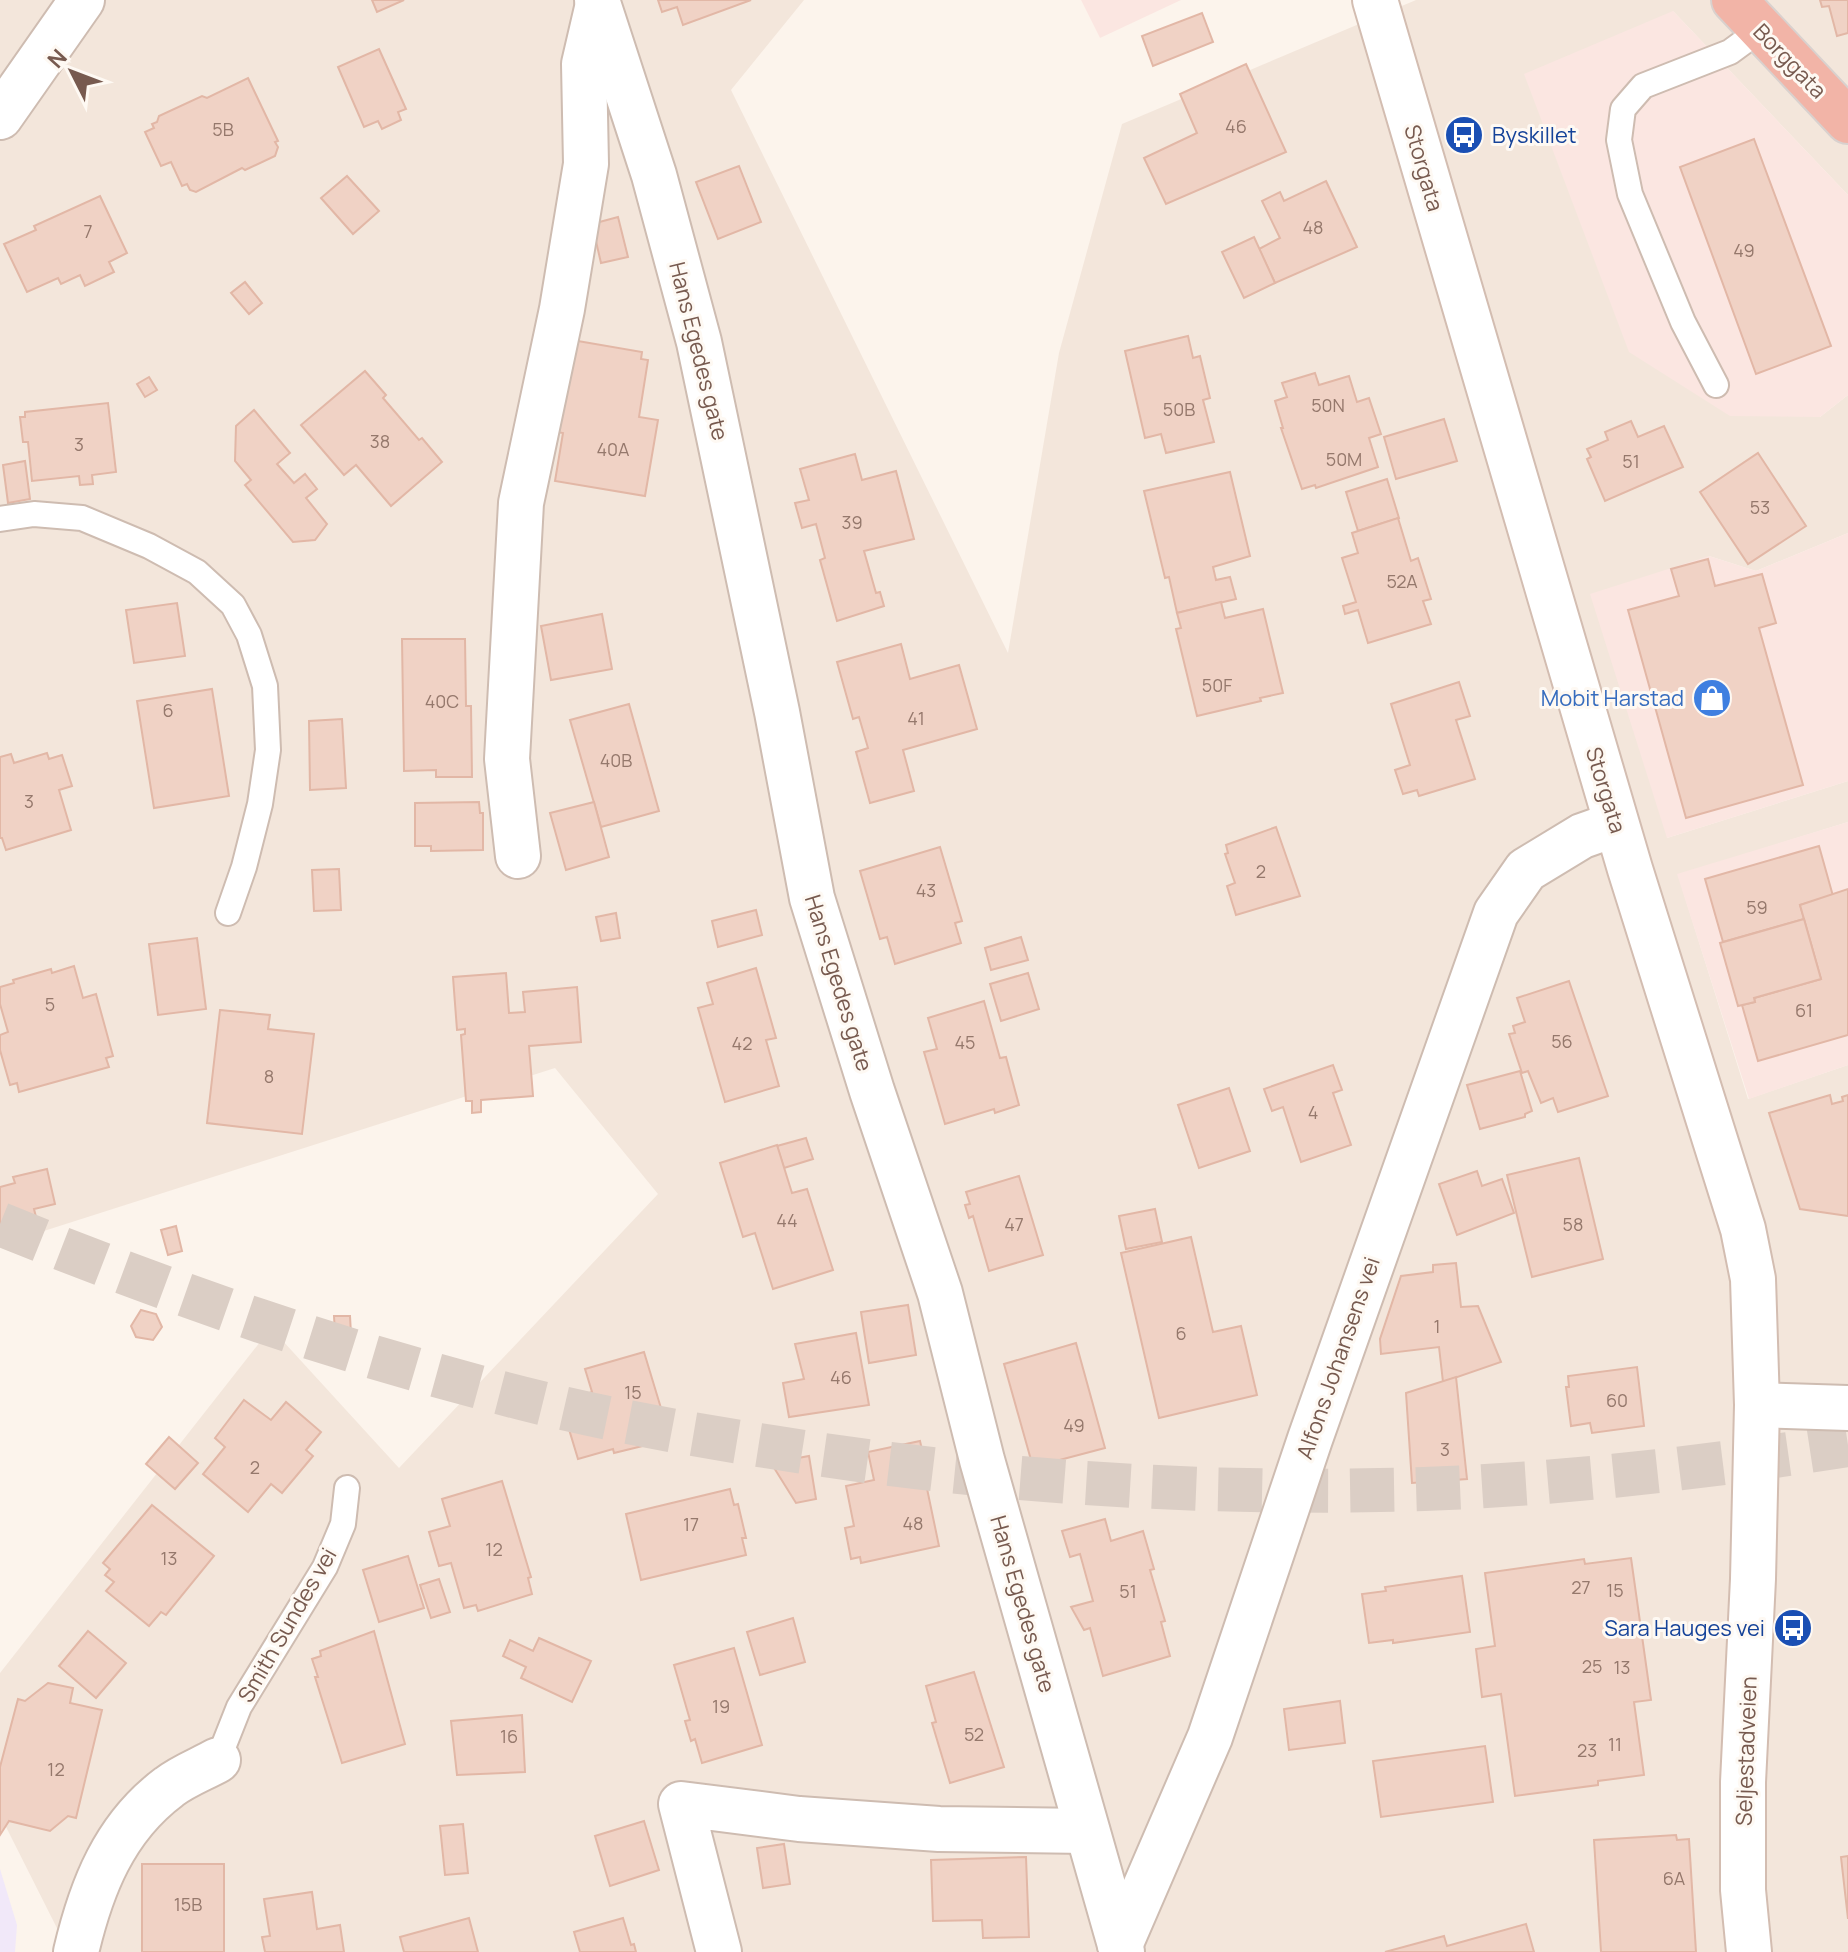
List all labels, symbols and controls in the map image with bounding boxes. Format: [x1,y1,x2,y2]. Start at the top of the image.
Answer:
street label: Borggata [1747,17,1833,105]
north arrow [32,32,112,112]
text: N [41,43,74,75]
house number: 46 [1225,114,1247,138]
bus stop icon: Byskillet [1443,114,1485,156]
house number: 5B [212,117,234,141]
place label: Byskillet [1492,120,1577,150]
street label: Storgata [1397,121,1451,215]
house number: 48 [1302,215,1324,239]
house number: 7 [83,219,93,243]
house number: 49 [1733,238,1755,262]
street label: Hans Egedes gate [662,259,736,444]
house number: 50N [1311,393,1345,417]
house number: 50B [1163,397,1195,421]
house number: 38 [370,429,390,453]
house number: 3 [74,432,84,456]
house number: 40A [597,437,630,461]
house number: 50M [1326,447,1362,471]
house number: 51 [1622,449,1640,473]
house number: 53 [1750,495,1770,519]
house number: 39 [841,510,863,534]
house number: 52A [1386,569,1418,593]
house number: 50F [1202,673,1232,697]
shop icon: Mobit Harstad [1691,677,1733,719]
place label: Mobit Harstad [1541,683,1684,713]
house number: 40C [425,689,459,713]
house number: 6 [162,698,174,722]
house number: 41 [907,706,925,730]
street label: Storgata [1579,743,1633,837]
house number: 40B [600,748,632,772]
house number: 3 [24,789,34,813]
house number: 2 [1256,859,1266,883]
house number: 43 [916,878,936,902]
street label: Hans Egedes gate [798,891,880,1075]
house number: 59 [1746,895,1768,919]
house number: 5 [45,992,55,1016]
house number: 61 [1795,998,1813,1022]
house number: 56 [1551,1029,1573,1053]
house number: 45 [954,1030,976,1054]
house number: 42 [732,1031,752,1055]
house number: 8 [264,1064,274,1088]
house number: 4 [1308,1100,1318,1124]
house number: 44 [776,1208,798,1232]
house number: 47 [1004,1212,1024,1236]
house number: 58 [1563,1212,1583,1236]
street label: Alfons Johansens vei [1289,1253,1387,1463]
house number: 1 [1433,1314,1441,1338]
house number: 6 [1175,1321,1187,1345]
house number: 46 [830,1365,852,1389]
house number: 15 [624,1380,642,1404]
house number: 60 [1606,1388,1628,1412]
house number: 49 [1063,1413,1085,1437]
house number: 3 [1440,1437,1450,1461]
house number: 2 [250,1455,260,1479]
house number: 48 [902,1511,924,1535]
house number: 17 [683,1512,699,1536]
street label: Hans Egedes gate [983,1512,1063,1696]
house number: 12 [485,1537,503,1561]
street label: Smith Sundes vei [231,1542,343,1708]
house number: 13 [161,1546,177,1570]
house number: 27 [1571,1575,1591,1599]
house number: 15 [1606,1578,1624,1602]
house number: 51 [1119,1579,1137,1603]
bus stop icon: Sara Hauges vei [1772,1607,1814,1649]
place label: Sara Hauges vei [1604,1613,1765,1643]
house number: 25 [1582,1654,1602,1678]
house number: 13 [1614,1655,1630,1679]
street label: Seljestadveien [1728,1676,1764,1826]
house number: 19 [712,1694,730,1718]
house number: 52 [964,1722,984,1746]
house number: 16 [500,1724,518,1748]
house number: 11 [1608,1732,1622,1756]
house number: 23 [1577,1738,1597,1762]
house number: 12 [47,1757,65,1781]
house number: 6A [1663,1866,1686,1890]
house number: 15B [174,1892,202,1916]

